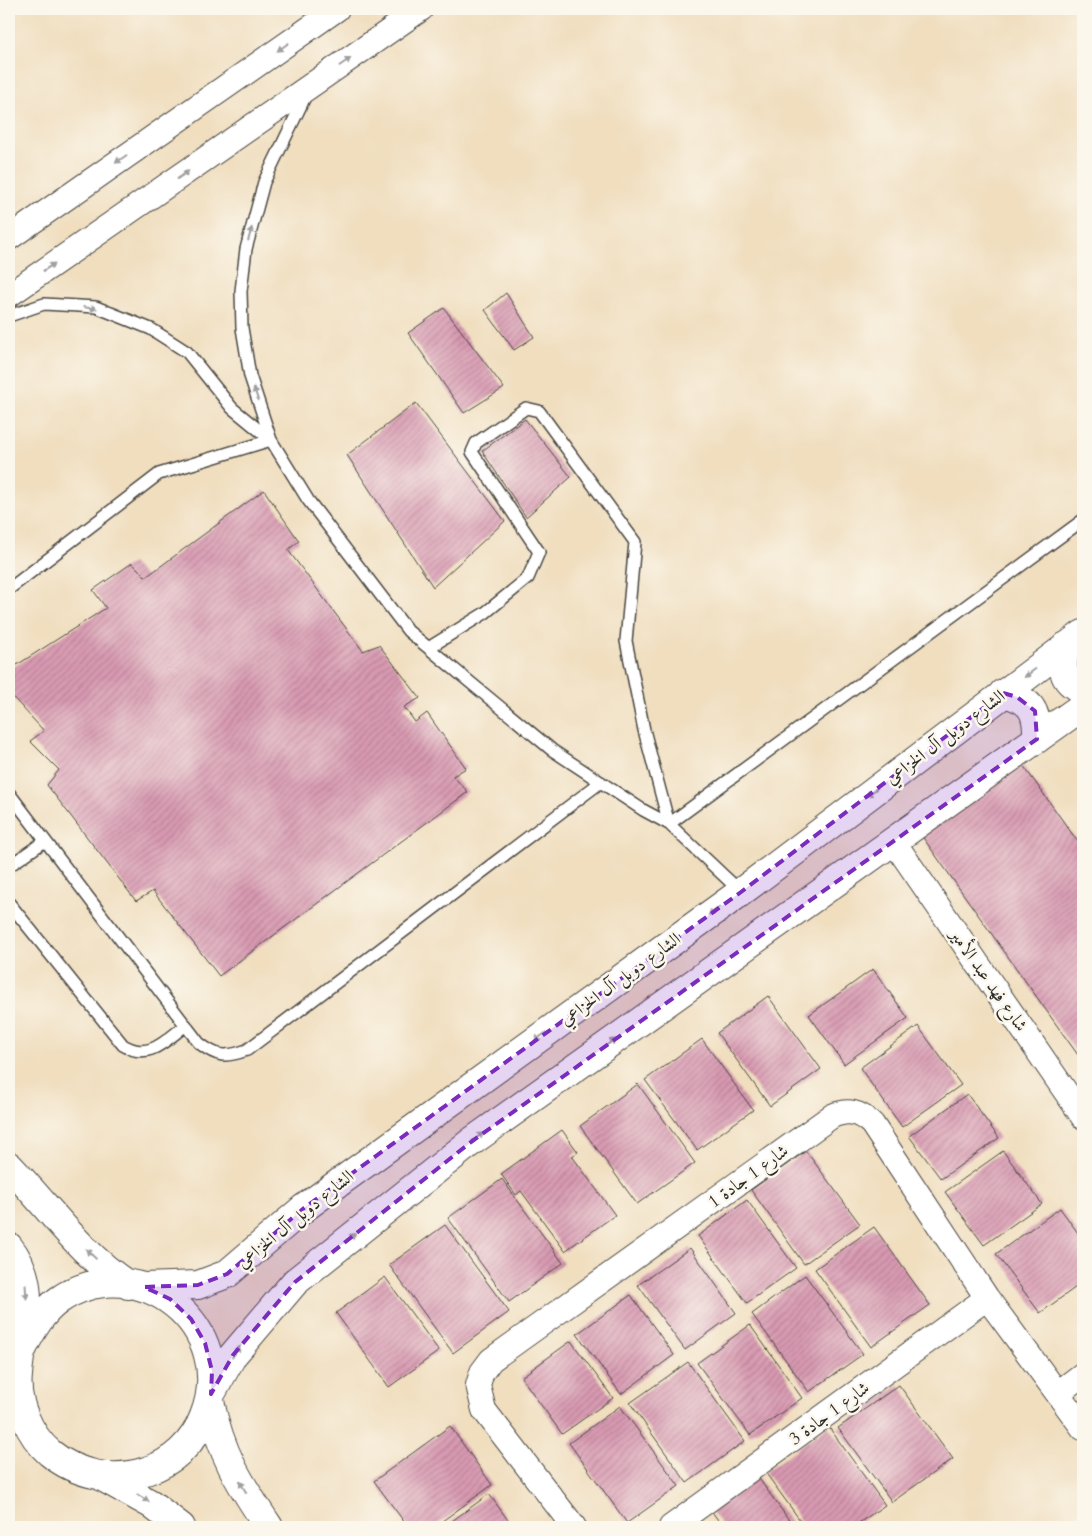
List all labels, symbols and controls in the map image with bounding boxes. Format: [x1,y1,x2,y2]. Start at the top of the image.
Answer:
one-way arrow [276,42,290,52]
one-way arrow [338,57,352,67]
one-way arrow [114,154,128,164]
one-way arrow [176,170,190,180]
one-way arrow [246,226,254,241]
one-way arrow [42,262,56,272]
one-way arrow [83,304,99,312]
one-way arrow [252,386,260,401]
one-way arrow [1023,668,1037,678]
street label: الشارع دوبل آل الخزاعي [880,684,1012,792]
one-way arrow [865,787,879,797]
one-way arrow [708,906,721,916]
street label: شارع فهد عبد الأمير [941,922,1034,1038]
street label: الشارع دوبل آل الخزاعي [555,927,687,1033]
one-way arrow [533,1032,547,1042]
one-way arrow [604,1038,617,1048]
one-way arrow [471,1132,485,1142]
street label: شارع 1 جادة 1 [703,1139,795,1216]
street label: الشارع دوبل آل الخزاعي [231,1164,360,1276]
one-way arrow [344,1232,357,1243]
one-way arrow [85,1248,97,1260]
one-way arrow [22,1284,30,1300]
one-way arrow [230,1346,241,1359]
street label: شارع 1 جادة 3 [784,1376,876,1453]
one-way arrow [238,1480,247,1493]
one-way arrow [136,1494,149,1503]

